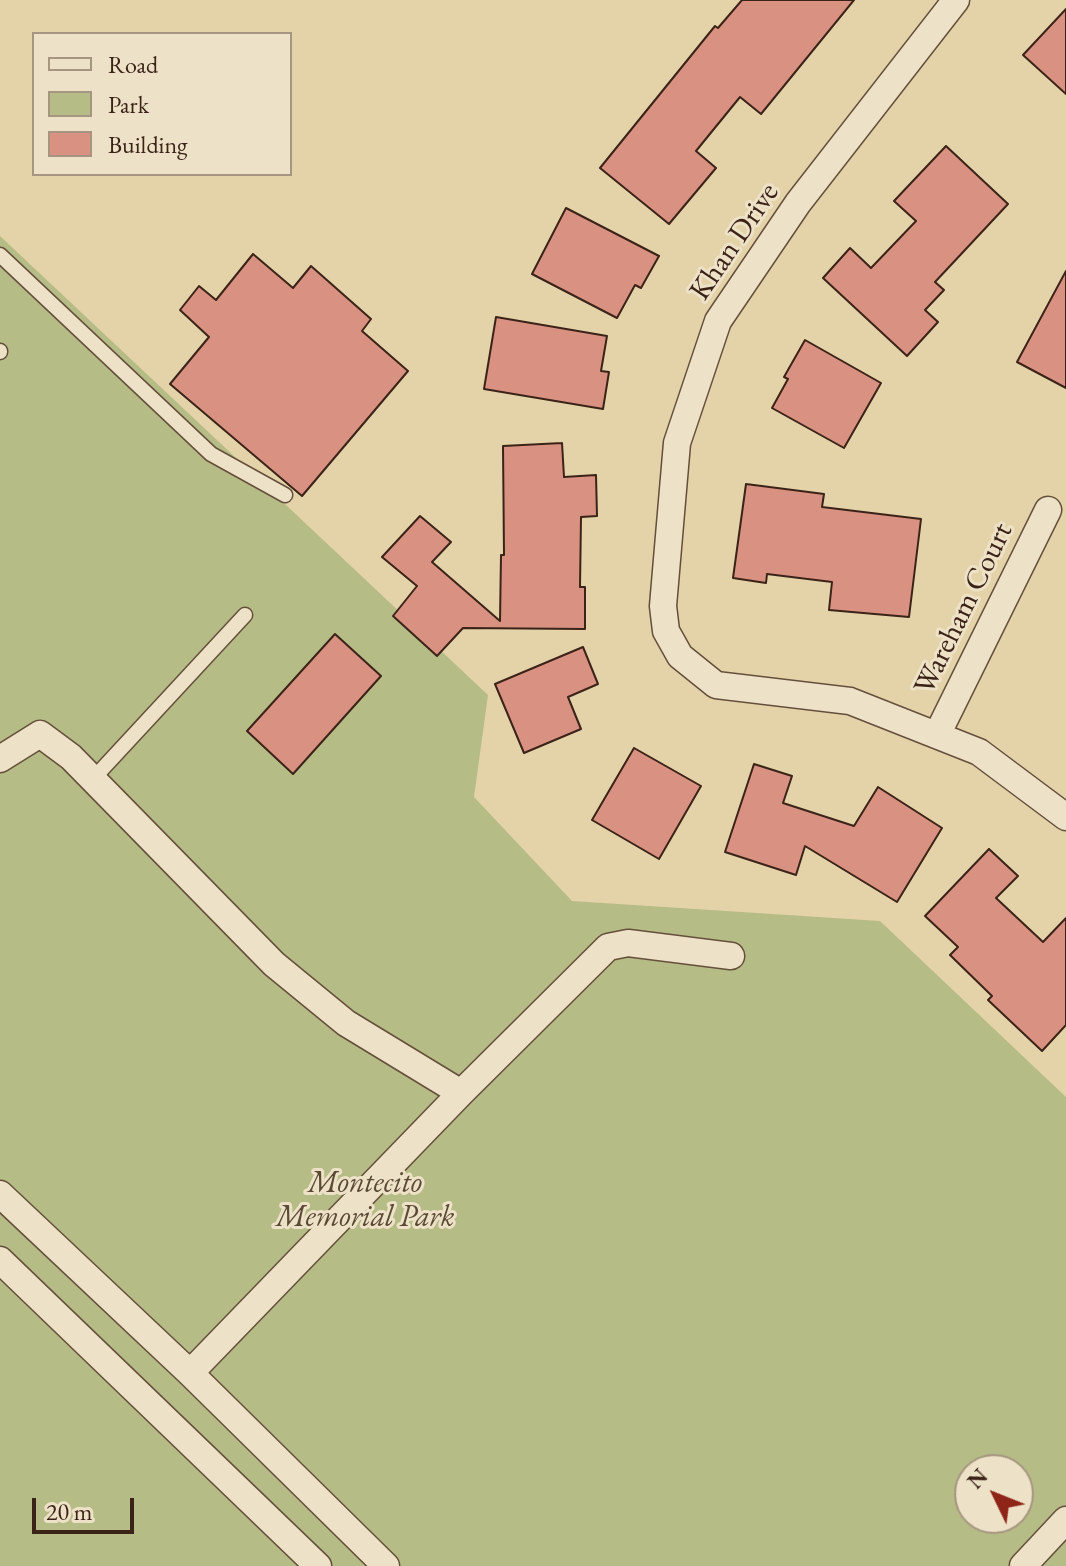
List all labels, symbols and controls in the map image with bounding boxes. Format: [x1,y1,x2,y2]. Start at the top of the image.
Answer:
legend [32,32,292,176]
text: Road [108,49,158,80]
text: Park [108,89,149,120]
text: Building [108,129,188,160]
street label: Khan Drive [683,176,787,308]
street label: Wareham Court [907,517,1021,701]
park label: Montecito Memorial Park [276,1166,454,1236]
north arrow [954,1454,1034,1534]
text: N [961,1462,994,1495]
scale bar [36,1482,138,1532]
text: 20 m [46,1496,93,1527]

